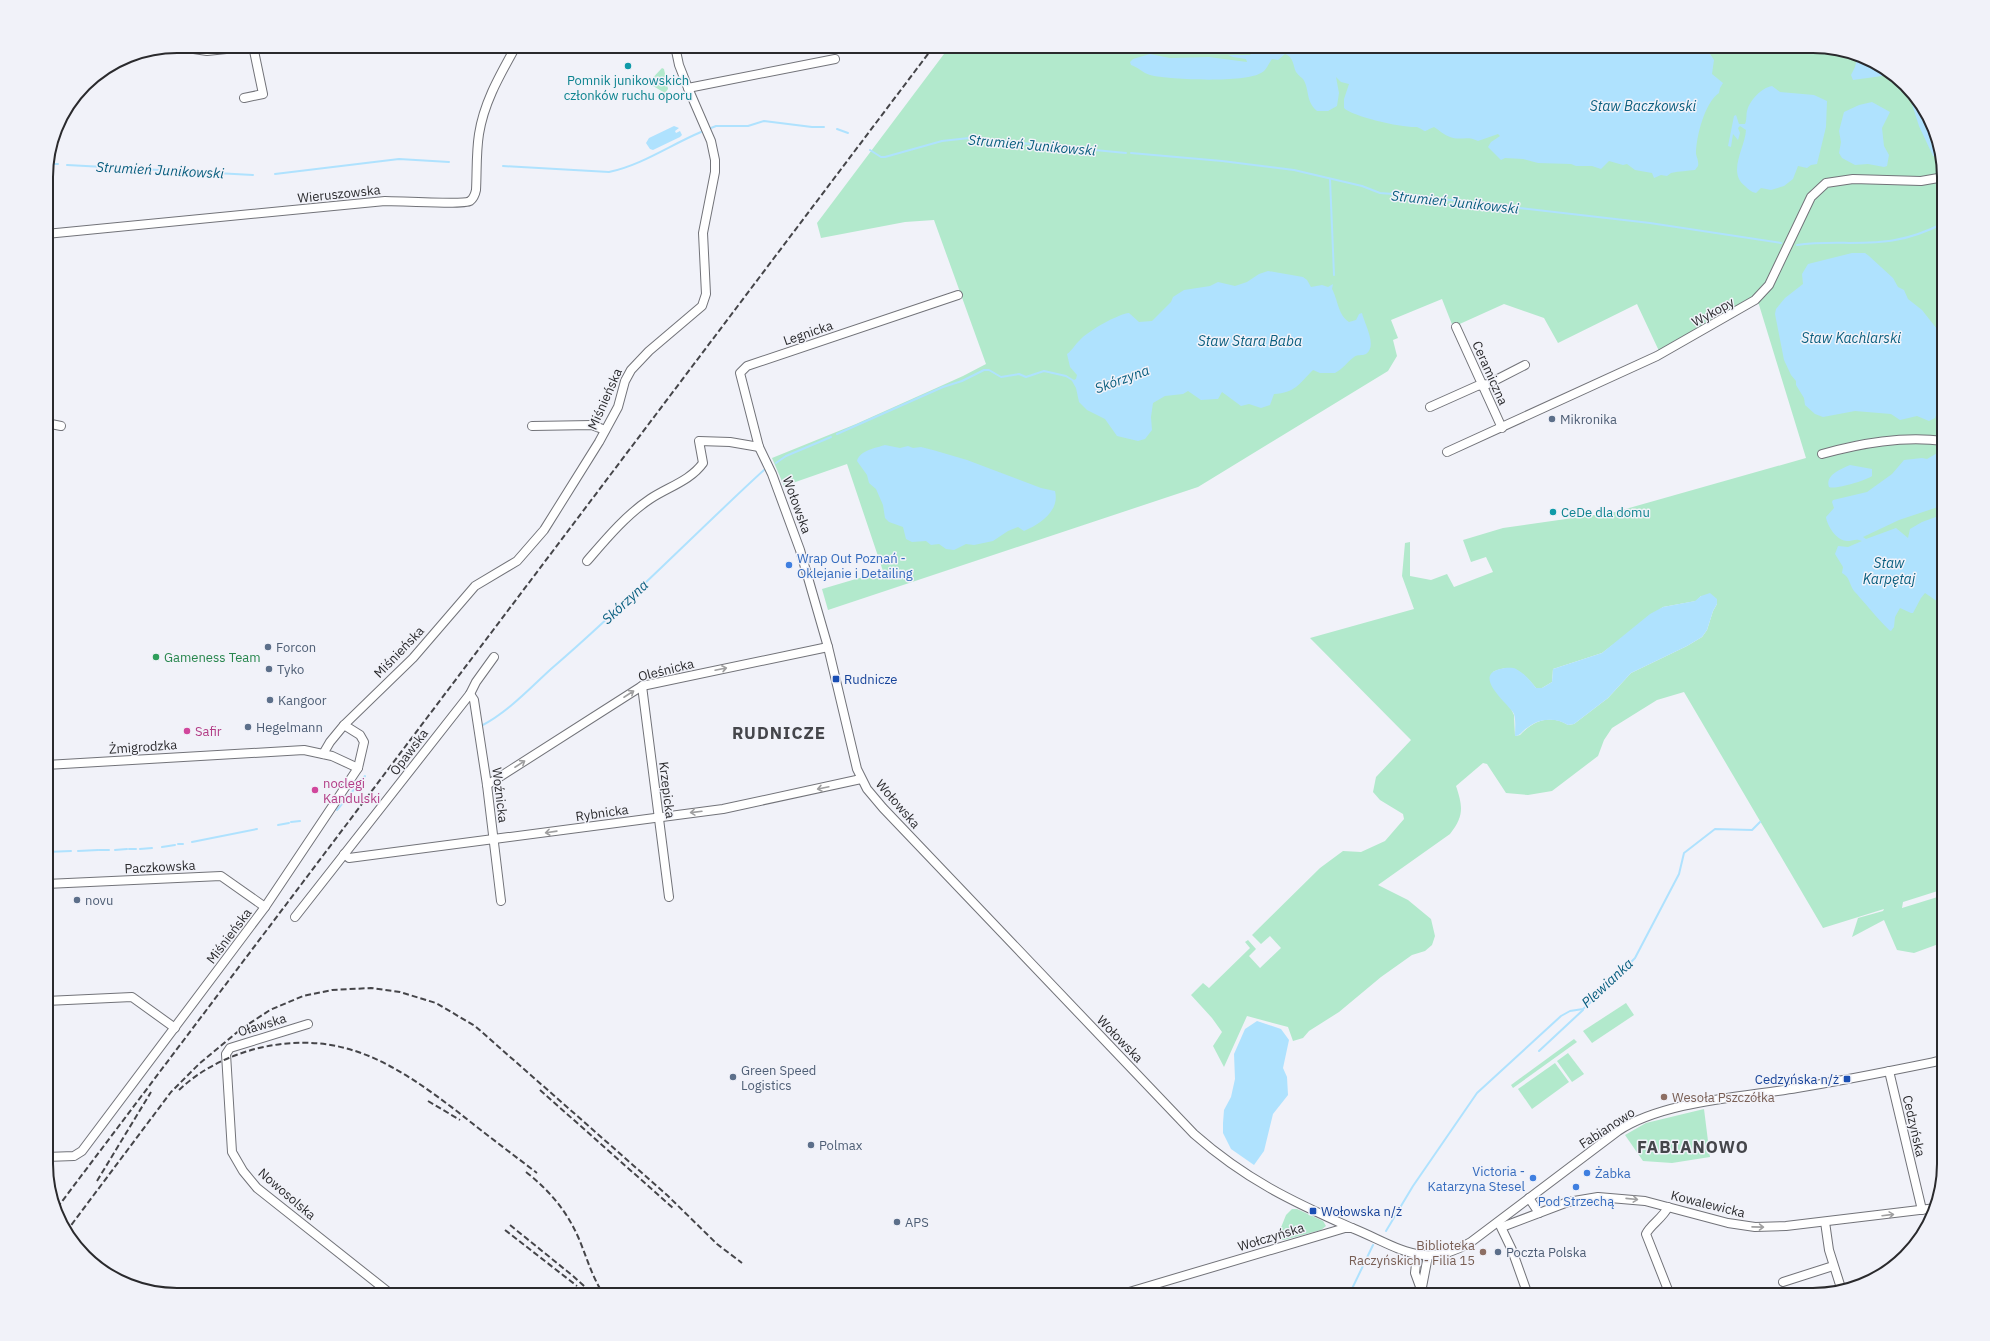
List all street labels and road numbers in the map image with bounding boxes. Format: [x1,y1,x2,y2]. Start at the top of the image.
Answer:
street label: Wieruszowska [297,181,381,207]
street label: Wykopy [1689,293,1738,331]
street label: Legnicka [781,317,835,349]
street label: Ceramiczna [1468,338,1512,408]
street label: Miśnieńska [584,366,626,432]
street label: Wołowska [779,474,815,536]
street label: Miśnieńska [370,623,428,681]
street label: Oleśnicka [636,655,696,685]
street label: Opawska [386,725,432,779]
street label: Żmigrodzka [108,736,178,758]
street label: Krzepicka [655,761,679,819]
street label: Woźnicka [488,766,512,824]
street label: Wołowska [872,776,924,832]
street label: Rybnicka [574,801,630,825]
street label: Paczkowska [124,857,196,877]
street label: Miśnieńska [203,905,255,967]
street label: Oławska [236,1010,288,1040]
street label: Wołowska [1093,1012,1147,1066]
street label: Cedzyńska [1899,1094,1929,1159]
street label: Fabianowo [1576,1104,1638,1152]
street label: Nowosolska [255,1164,319,1224]
street label: Kowalewicka [1669,1187,1747,1221]
street label: Wołczyńska [1236,1219,1306,1255]

